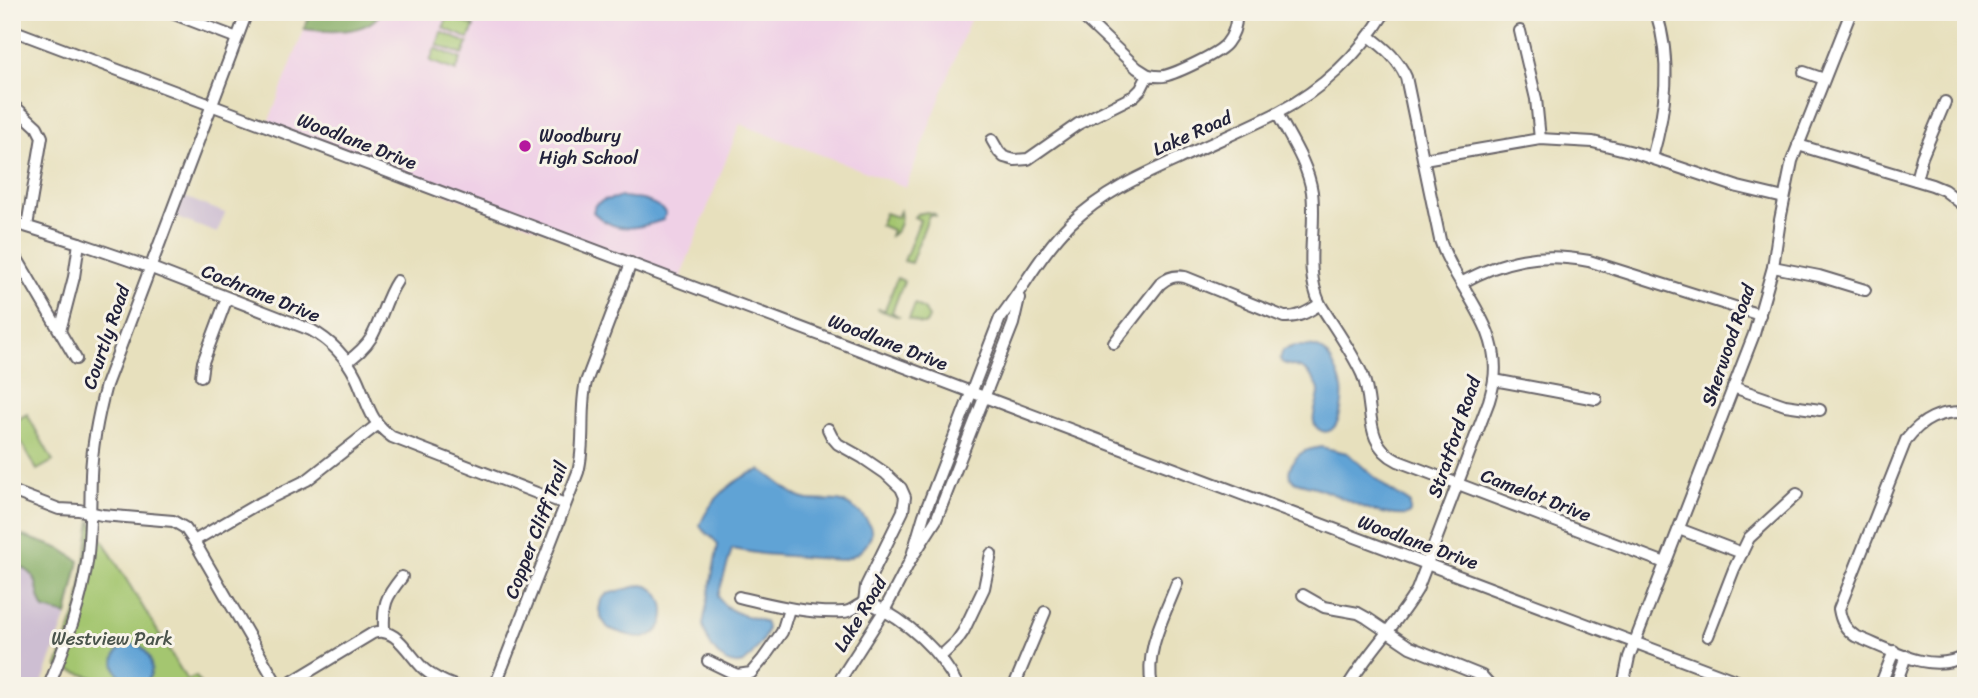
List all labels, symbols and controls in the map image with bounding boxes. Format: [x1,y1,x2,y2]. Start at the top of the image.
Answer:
street label: Lake Road [1147,101,1238,165]
street label: Woodlane Drive [292,103,422,179]
place label: Woodbury High School [539,119,639,174]
marker: Woodbury High School [517,138,533,154]
street label: Cochrane Drive [197,254,326,332]
street label: Courtly Road [73,279,140,394]
street label: Sherwood Road [1692,279,1765,411]
street label: Woodlane Drive [823,304,953,380]
street label: Stratford Road [1418,370,1491,502]
street label: Copper Cliff Trail [495,456,578,603]
street label: Camelot Drive [1476,459,1596,531]
street label: Woodlane Drive [1353,505,1483,579]
street label: Lake Road [824,569,896,658]
park label: Westview Park [51,622,173,655]

